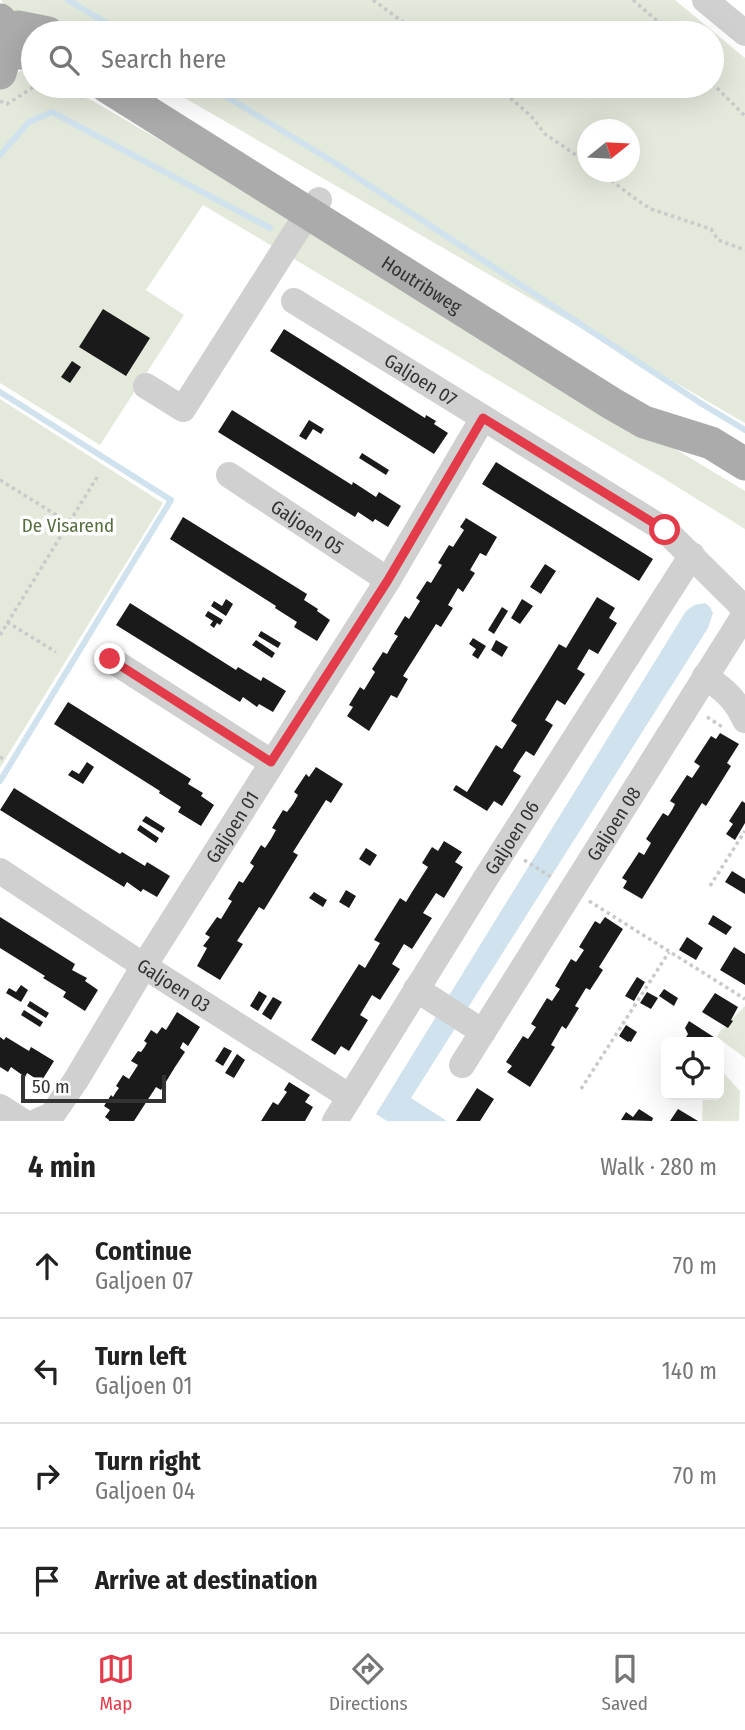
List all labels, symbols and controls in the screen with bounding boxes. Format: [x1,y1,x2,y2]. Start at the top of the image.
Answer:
search box [21,21,724,98]
icon: search [45,41,83,79]
text: Search here [101,44,226,75]
north arrow [577,119,640,182]
street label: Houtribweg [377,251,466,318]
street label: Galjoen 07 [380,349,461,411]
street label: Galjoen 05 [266,495,348,560]
park label: De Visarend [22,514,114,537]
route start [649,514,680,545]
route end [94,643,125,674]
street label: Galjoen 08 [582,783,646,865]
street label: Galjoen 01 [201,787,264,867]
street label: Galjoen 06 [480,797,544,879]
street label: Galjoen 03 [133,954,214,1017]
map controls [661,1037,724,1100]
button: locate [661,1037,724,1100]
scale bar [21,1072,166,1104]
text: 50 m [32,1075,70,1098]
text: 4 min [28,1149,96,1185]
text: Walk · 280 m [600,1153,717,1181]
text: Continue [95,1236,192,1267]
icon: ahead [28,1247,66,1285]
text: 70 m [673,1252,717,1280]
text: Galjoen 07 [95,1267,193,1295]
text: Turn left [95,1341,187,1372]
icon: left [28,1352,66,1390]
text: 140 m [662,1357,717,1385]
text: Galjoen 01 [95,1372,192,1400]
text: Turn right [95,1446,201,1477]
icon: right [28,1457,66,1495]
text: 70 m [673,1462,717,1490]
text: Galjoen 04 [95,1477,195,1505]
icon: arrive [28,1562,66,1600]
text: Arrive at destination [95,1565,318,1596]
tab: Map [97,1650,135,1715]
tab: Directions [329,1650,408,1715]
tab: Saved [602,1650,648,1715]

